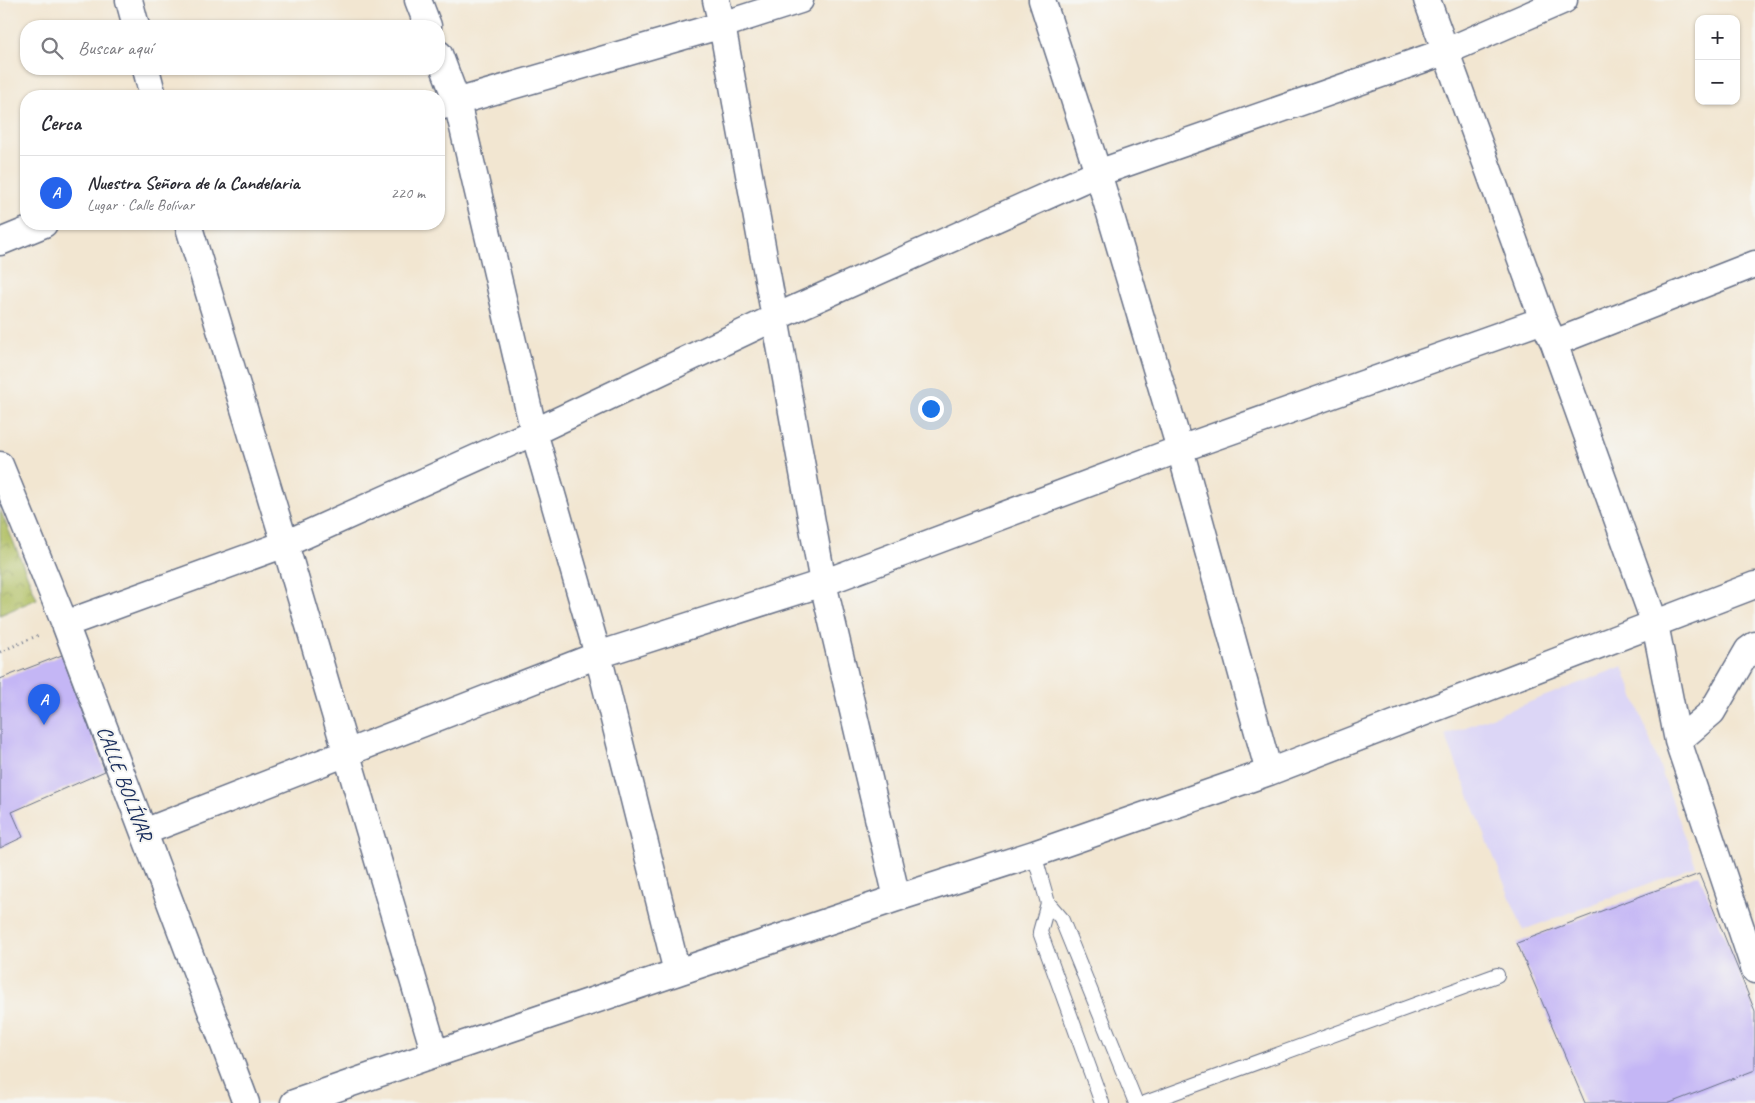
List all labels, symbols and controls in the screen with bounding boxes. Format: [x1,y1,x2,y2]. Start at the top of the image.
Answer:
map controls [1695,15,1740,105]
button: + [1695,15,1740,60]
search box [20,20,445,75]
icon: search [38,34,66,62]
text: Buscar aquí [78,36,152,60]
button: − [1695,60,1740,105]
text: Cerca [40,110,81,136]
text: Nuestra Señora de la Candelaria [87,171,299,195]
text: A [52,183,60,203]
text: 220 m [391,183,425,203]
text: Lugar · Calle Bolívar [87,195,194,215]
your location [918,396,944,422]
pin: A [28,684,60,725]
street label: CALLE BOLÍVAR [91,722,160,846]

